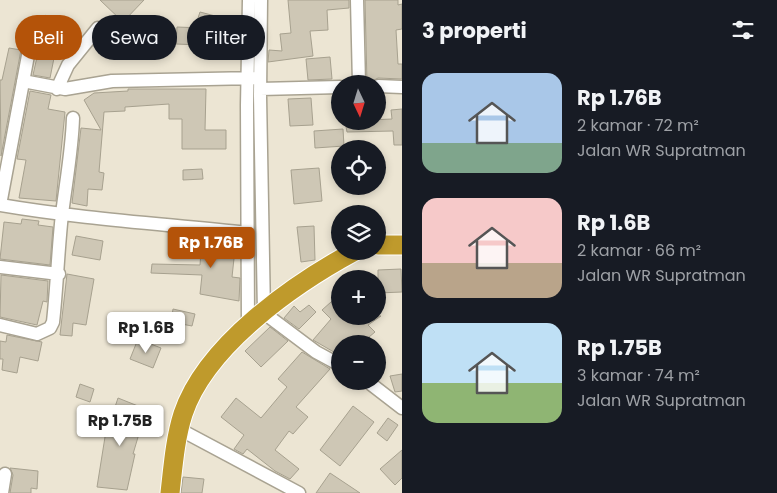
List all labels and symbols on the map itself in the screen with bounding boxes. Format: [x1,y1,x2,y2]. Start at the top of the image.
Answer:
north arrow [331,75,386,130]
pin: Rp 1.76B [159,226,263,269]
pin: Rp 1.6B [100,312,192,354]
pin: Rp 1.75B [68,404,172,447]

